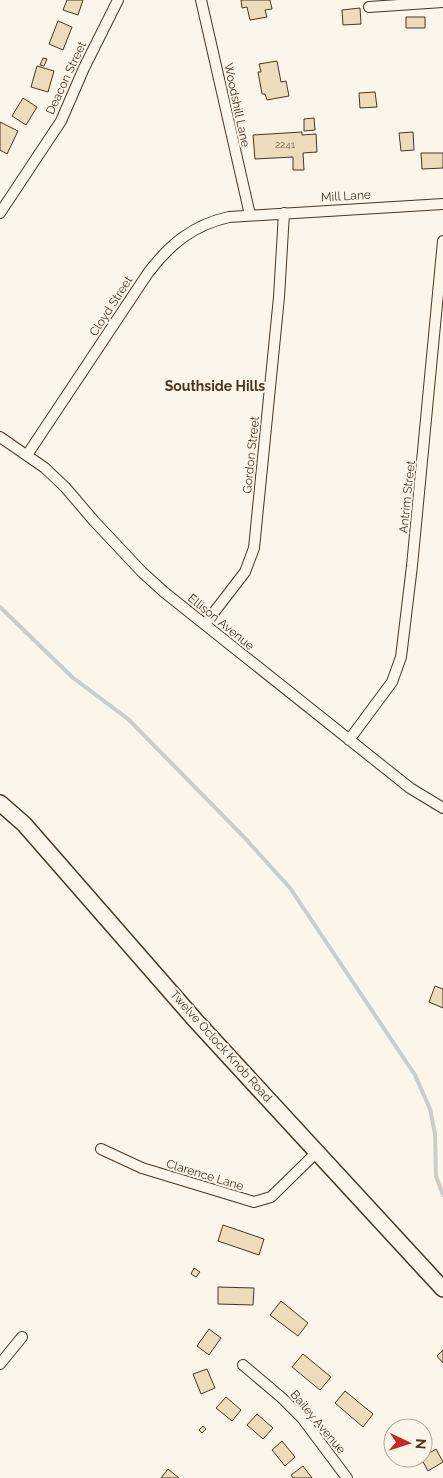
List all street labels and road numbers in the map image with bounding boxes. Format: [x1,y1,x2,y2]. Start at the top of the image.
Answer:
street label: Deacon Street [43,39,89,117]
street label: Woodshill Lane [221,62,253,148]
street label: Mill Lane [321,188,371,204]
street label: Cloyd Street [86,273,136,339]
street label: Gordon Street [240,416,262,494]
street label: Antrim Street [396,460,418,534]
street label: Ellison Avenue [185,591,257,653]
street label: Twelve Oclock Knob Road [167,987,275,1105]
street label: Clarence Lane [165,1157,245,1193]
street label: Bailey Avenue [287,1388,349,1456]

